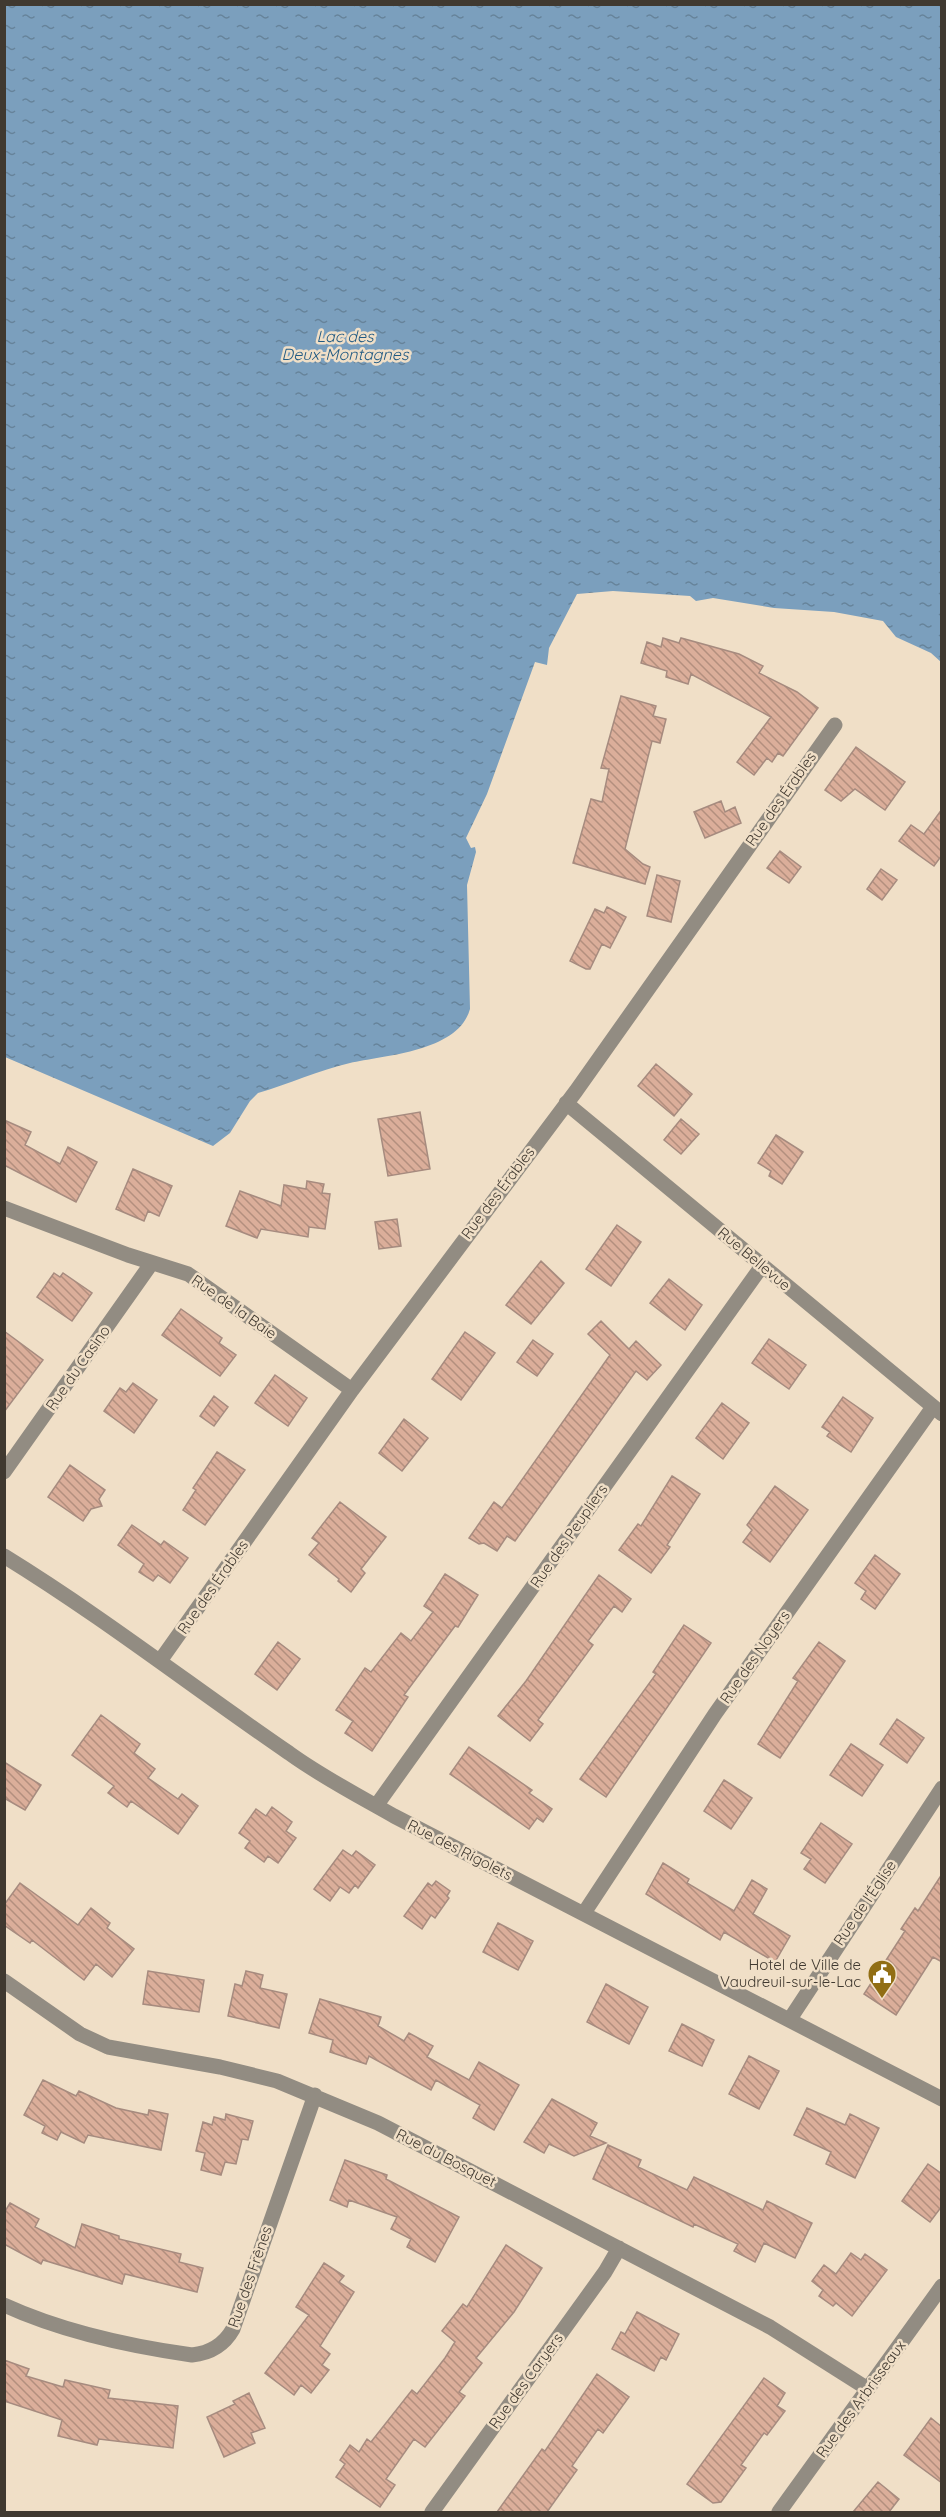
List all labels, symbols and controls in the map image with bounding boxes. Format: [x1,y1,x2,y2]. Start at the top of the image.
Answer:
water label: Lac des Deux-Montagnes [282,326,410,364]
street label: Rue des Érables [741,748,820,850]
street label: Rue des Érables [457,1143,539,1243]
street label: Rue Bellevue [714,1223,795,1295]
street label: Rue de la Baie [188,1270,281,1343]
street label: Rue du Casino [41,1321,114,1414]
street label: Rue des Peupliers [526,1480,612,1591]
street label: Rue des Érables [173,1536,252,1638]
street label: Rue des Noyers [715,1606,794,1707]
street label: Rue des Rigolets [405,1815,516,1884]
street label: Rue de l'Église [829,1856,900,1949]
place label: Hotel de Ville de Vaudreuil-sur-le-Lac [720,1955,861,1991]
public building icon: Hotel de Ville de Vaudreuil-sur-le-Lac [866,1958,898,2000]
street label: Rue du Bosquet [393,2124,500,2191]
street label: Rue des Frênes [223,2224,276,2330]
street label: Rue des Caryers [484,2329,567,2432]
street label: Rue des Arbrisseaux [812,2336,910,2461]

